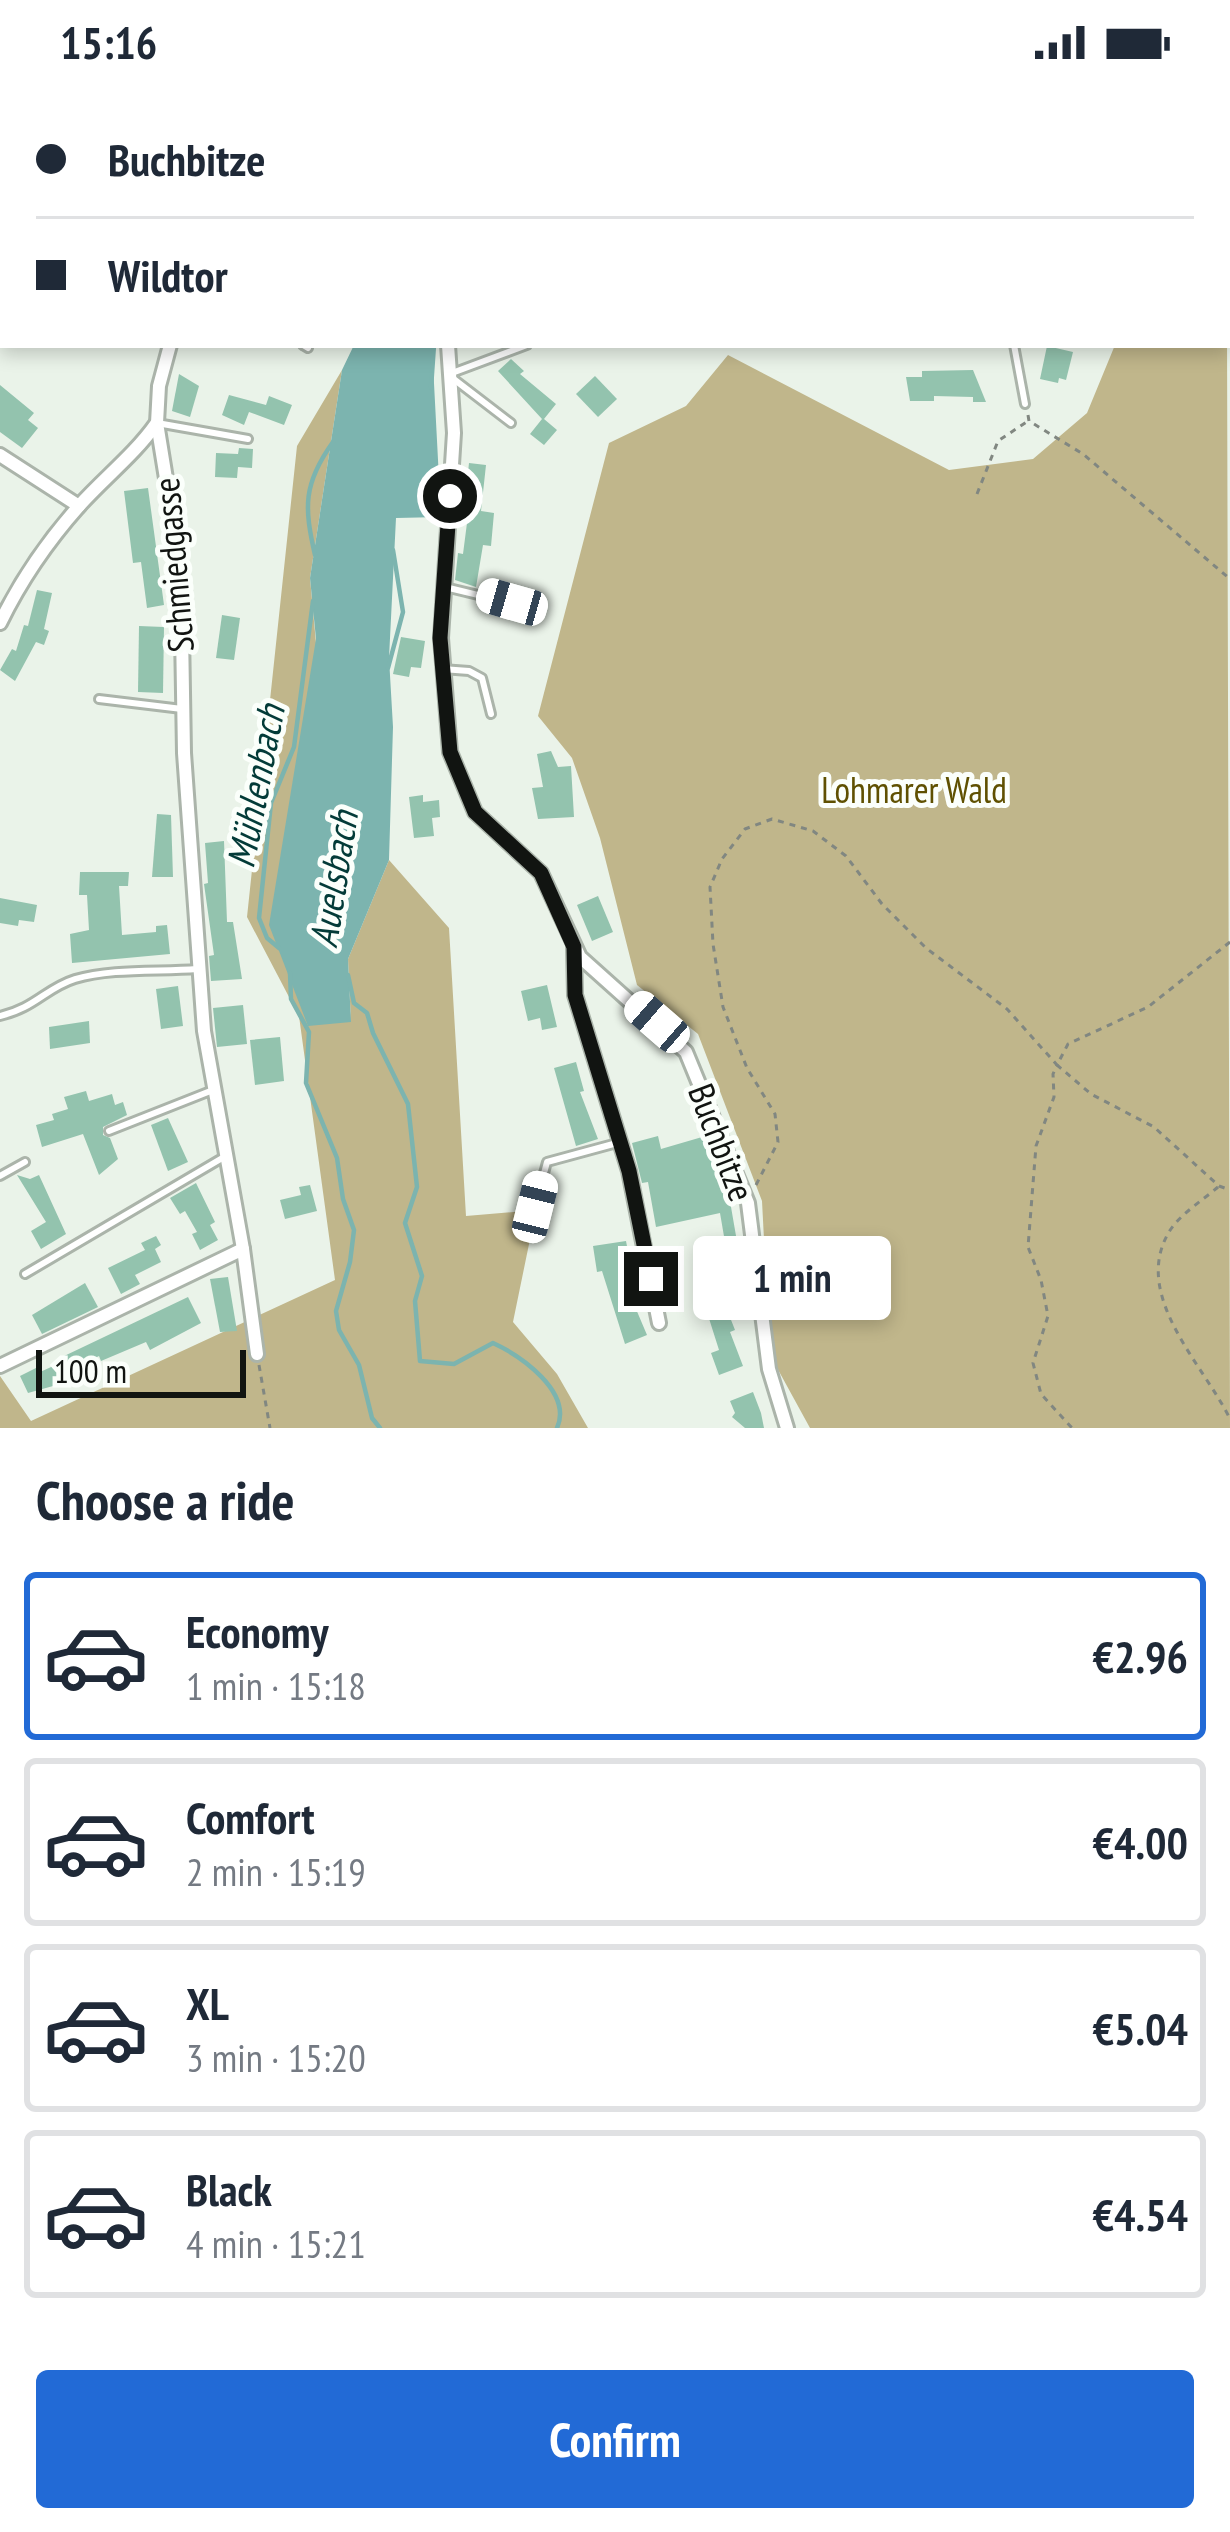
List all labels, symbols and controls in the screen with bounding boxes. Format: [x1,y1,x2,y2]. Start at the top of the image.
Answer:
text: 15:16 [60,13,157,71]
text: Buchbitze [108,130,265,188]
text: Wildtor [108,246,228,304]
route start [423,469,477,523]
street label: Schmiedgasse [142,476,204,654]
car [472,575,552,629]
water label: Mühlenbach [214,698,296,872]
park label: Lohmarer Wald [821,766,1007,813]
water label: Auelsbach [297,805,369,951]
car [618,985,696,1059]
street label: Buchbitze [678,1077,766,1207]
car [509,1168,561,1246]
callout: 1 min [693,1237,891,1321]
route end [624,1252,678,1306]
text: 1 min [753,1252,831,1303]
scale bar [36,1344,246,1397]
text: 100 m [54,1349,127,1392]
text: Choose a ride [36,1465,295,1535]
icon: car [42,1602,150,1710]
text: Economy [186,1602,329,1660]
text: €2.96 [1092,1627,1188,1685]
text: 1 min · 15:18 [186,1660,366,1711]
icon: car [42,1788,150,1896]
text: Comfort [186,1788,315,1846]
text: €4.00 [1092,1813,1188,1871]
text: 2 min · 15:19 [186,1846,366,1897]
icon: car [42,1974,150,2082]
text: XL [186,1974,229,2032]
text: €5.04 [1092,1999,1188,2057]
text: 3 min · 15:20 [186,2032,366,2083]
icon: car [42,2160,150,2268]
text: Black [186,2160,272,2218]
text: €4.54 [1092,2185,1188,2243]
text: 4 min · 15:21 [186,2218,366,2269]
button: Confirm [36,2370,1194,2508]

